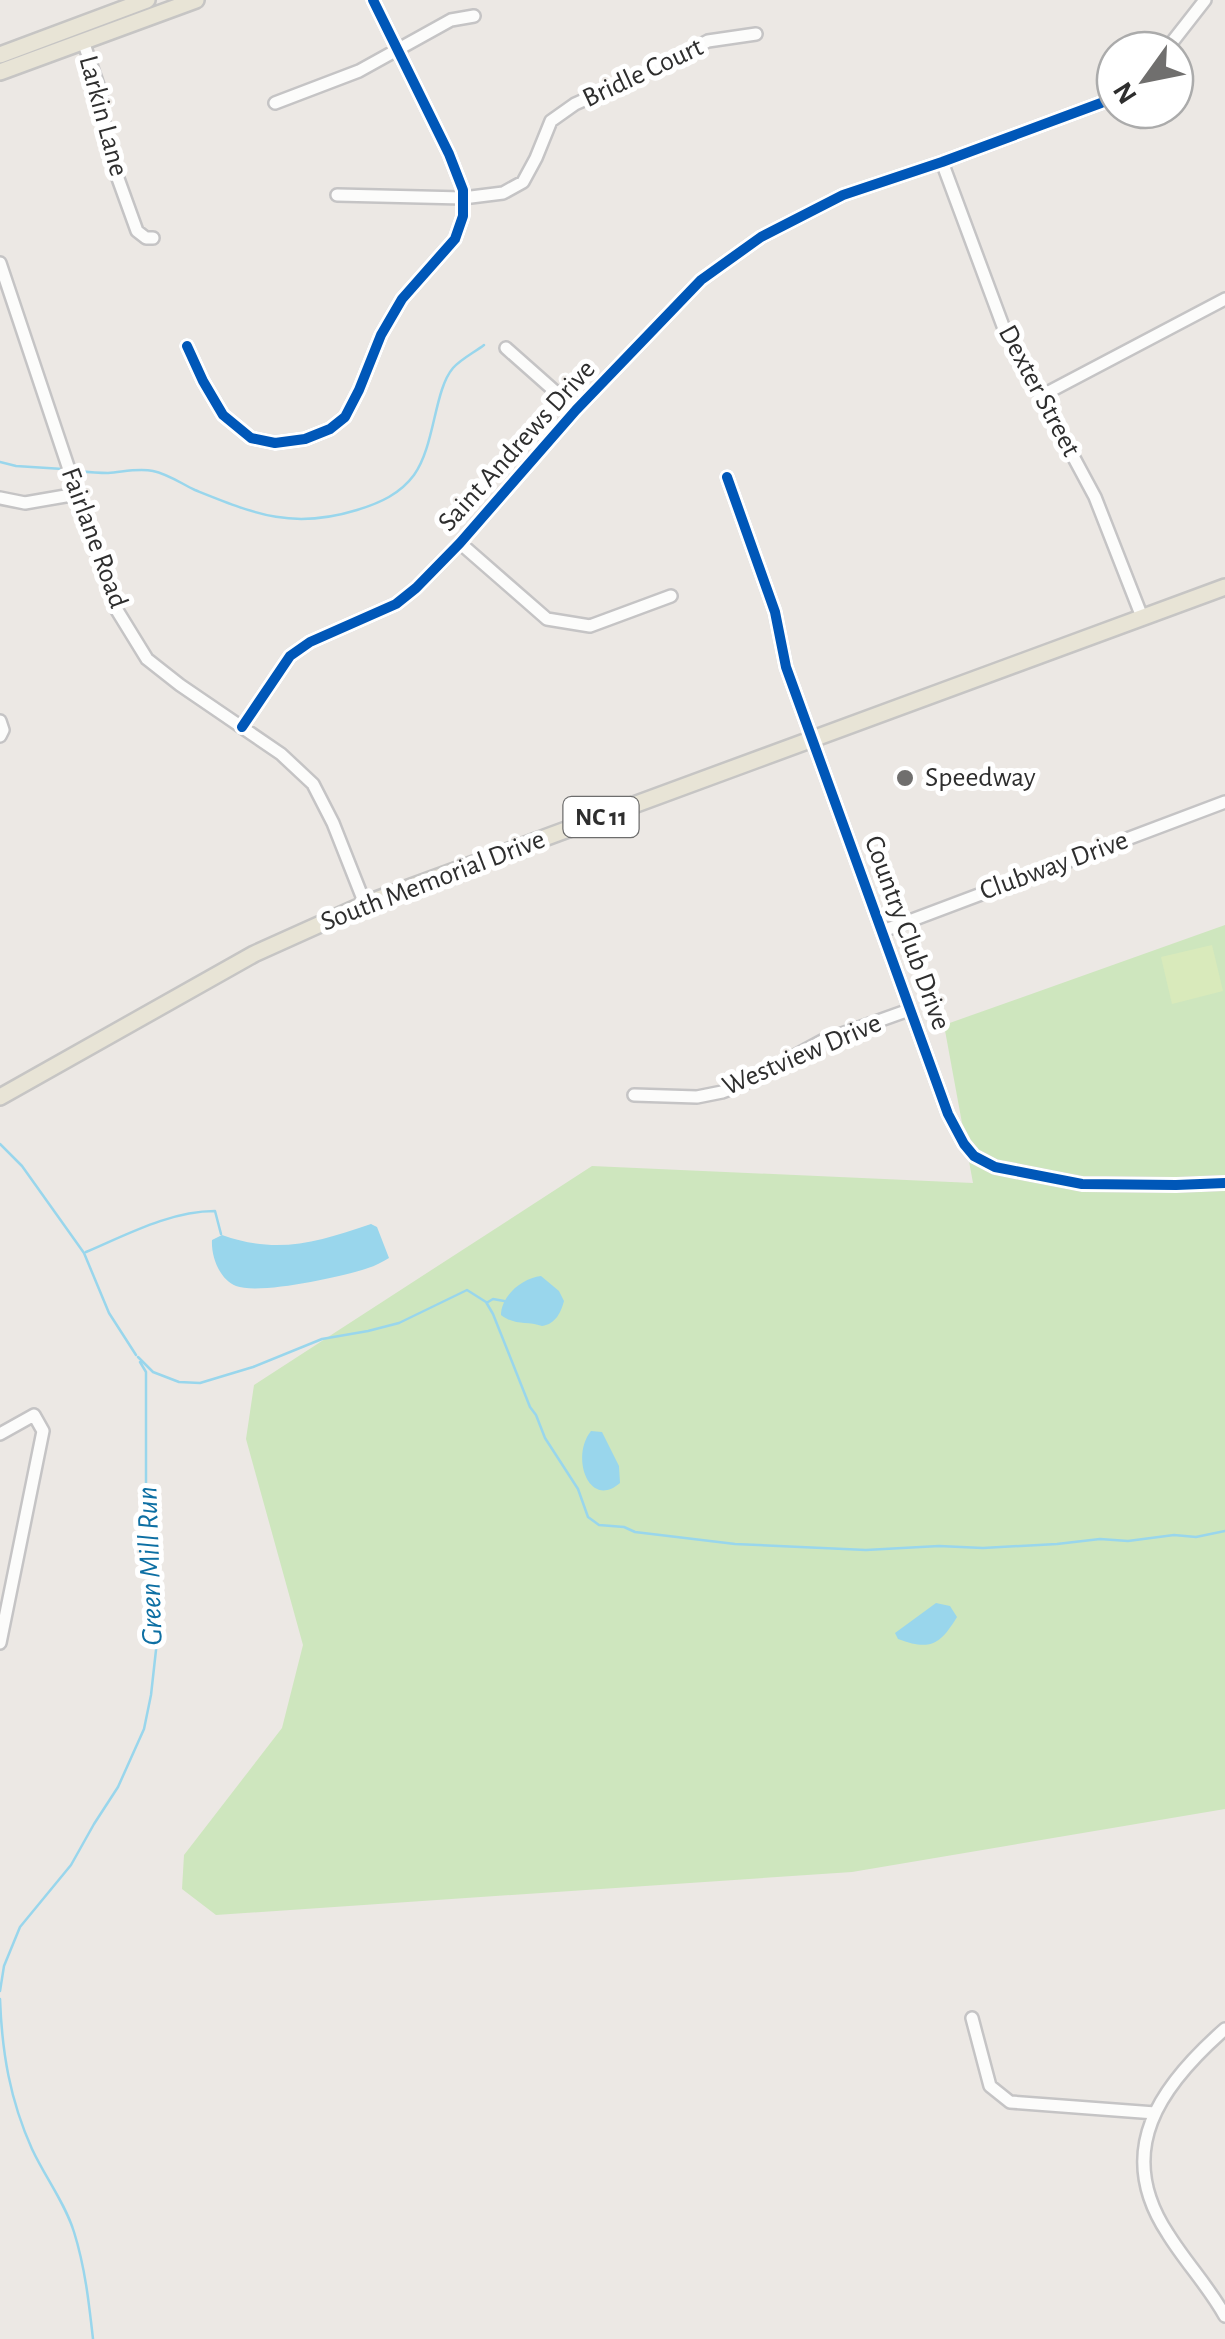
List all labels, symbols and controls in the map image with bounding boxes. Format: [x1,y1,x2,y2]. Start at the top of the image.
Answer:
north arrow [1095,30,1195,130]
street label: Bridle Court [579,33,708,113]
street label: Larkin Lane [73,53,133,179]
text: N [1109,77,1143,108]
street label: Dexter Street [993,321,1085,461]
street label: Saint Andrews Drive [433,355,601,537]
street label: Fairlane Road [56,464,132,612]
place label: Speedway [925,764,1036,792]
marker: Speedway [894,767,916,789]
road number: NC 11 [564,797,638,837]
street label: South Memorial Drive [317,825,549,937]
street label: Clubway Drive [976,826,1132,906]
street label: Country Club Drive [859,832,955,1034]
street label: Westview Drive [719,1009,885,1101]
water label: Green Mill Run [132,1486,168,1646]

